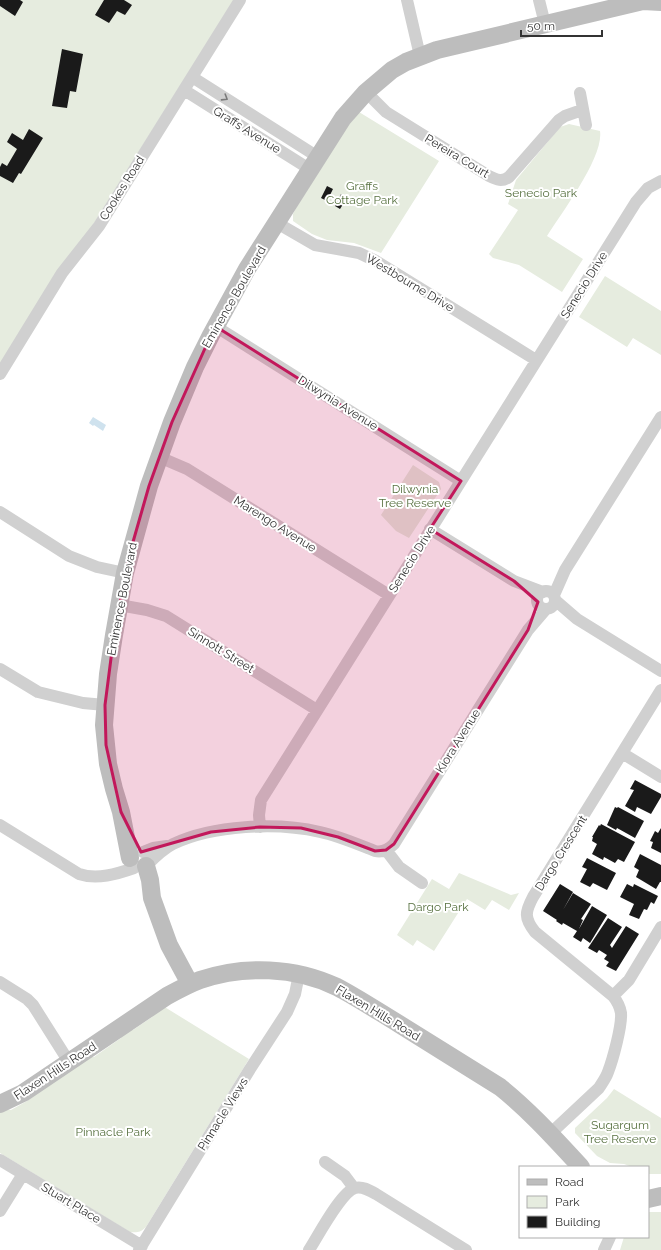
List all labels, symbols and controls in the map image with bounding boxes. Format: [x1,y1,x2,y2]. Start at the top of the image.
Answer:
scale bar [521,12,602,38]
text: 50 m [527,19,555,33]
one-way arrow [221,93,228,100]
street label: Graffs Avenue [211,104,283,156]
street label: Pereira Court [422,131,492,181]
street label: Cookes Road [97,153,147,223]
park label: Graffs Cottage Park [326,179,399,207]
park label: Senecio Park [505,186,578,200]
street label: Eminence Boulevard [199,244,269,350]
street label: Senecio Drive [558,249,610,321]
street label: Westbourne Drive [363,251,457,315]
street label: Dilwynia Avenue [295,373,381,433]
park label: Dilwynia Tree Reserve [379,482,451,510]
street label: Marengo Avenue [231,493,319,555]
street label: Senecio Drive [386,523,438,595]
street label: Eminence Boulevard [104,541,140,657]
street label: Sinnott Street [185,624,257,676]
street label: Kiora Avenue [433,706,483,776]
street label: Dargo Crescent [532,813,590,893]
park label: Dargo Park [407,900,469,914]
street label: Flaxen Hills Road [334,982,422,1044]
street label: Flaxen Hills Road [11,1039,99,1103]
street label: Pinnacle Views [195,1075,251,1153]
park label: Sugargum Tree Reserve [584,1118,656,1146]
park label: Pinnacle Park [75,1125,151,1139]
legend [519,1166,649,1238]
text: Road [555,1175,584,1189]
street label: Stuart Place [39,1180,103,1226]
text: Park [555,1195,580,1209]
text: Building [555,1215,601,1229]

